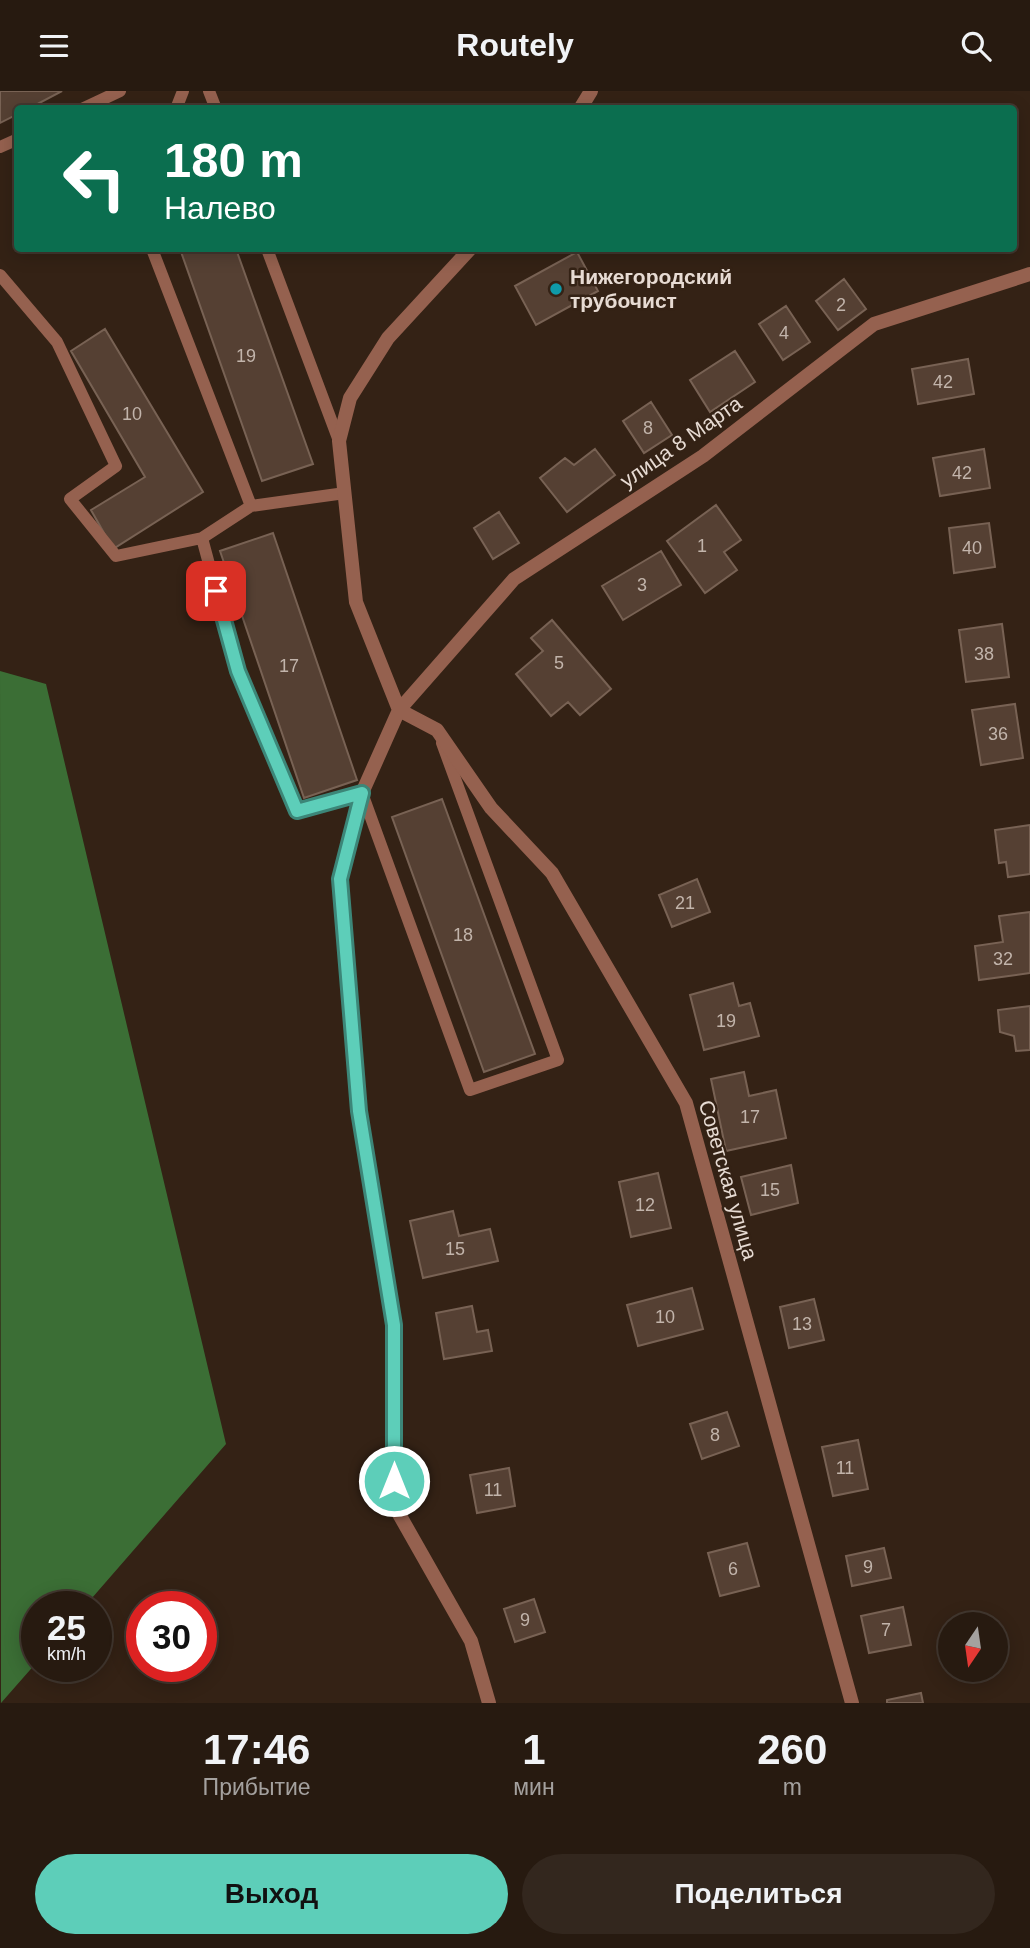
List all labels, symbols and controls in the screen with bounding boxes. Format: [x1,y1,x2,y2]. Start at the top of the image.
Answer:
icon: menu [35,27,73,65]
text: Routely [456,27,574,63]
icon: search [957,27,995,65]
icon: left [49,133,140,224]
text: 180 m [164,133,303,187]
text: Налево [164,190,276,226]
place label: Нижегородский трубочист [570,265,732,312]
marker: Нижегородский трубочист [548,281,564,297]
house number: 2 [836,295,846,315]
house number: 4 [779,323,789,343]
house number: 19 [236,346,256,366]
house number: 42 [933,372,953,392]
street label: улица 8 Марта [616,391,746,492]
house number: 10 [122,404,142,424]
house number: 8 [643,418,653,438]
house number: 42 [952,463,972,483]
house number: 1 [697,536,707,556]
house number: 40 [962,538,982,558]
pin [186,561,246,621]
icon: arrive [197,572,235,610]
house number: 3 [637,575,647,595]
house number: 38 [974,644,994,664]
house number: 5 [554,653,564,673]
house number: 17 [279,656,299,676]
house number: 36 [988,724,1008,744]
house number: 21 [675,893,695,913]
house number: 18 [453,925,473,945]
house number: 32 [993,949,1013,969]
house number: 19 [716,1011,736,1031]
street label: Советская улица [695,1097,762,1263]
house number: 17 [740,1107,760,1127]
house number: 15 [760,1180,780,1200]
house number: 12 [635,1195,655,1215]
house number: 15 [445,1239,465,1259]
house number: 10 [655,1307,675,1327]
house number: 13 [792,1314,812,1334]
house number: 8 [710,1425,720,1445]
position arrow [357,1444,431,1518]
house number: 11 [836,1458,854,1478]
house number: 11 [484,1480,502,1500]
house number: 9 [863,1557,873,1577]
house number: 6 [728,1559,738,1579]
speed limit sign: 30 [126,1591,217,1682]
text: 25 [47,1608,86,1647]
house number: 9 [520,1610,530,1630]
north arrow [938,1612,1008,1682]
map controls [938,1612,1008,1682]
house number: 7 [881,1620,891,1640]
text: km/h [47,1644,86,1664]
text: 17:46 [203,1726,310,1773]
text: 1 [522,1726,546,1773]
text: 260 [757,1726,827,1773]
text: Прибытие [203,1774,311,1800]
text: мин [513,1774,555,1800]
text: m [783,1774,802,1800]
button: Выход [35,1854,508,1934]
button: Поделиться [522,1854,995,1934]

